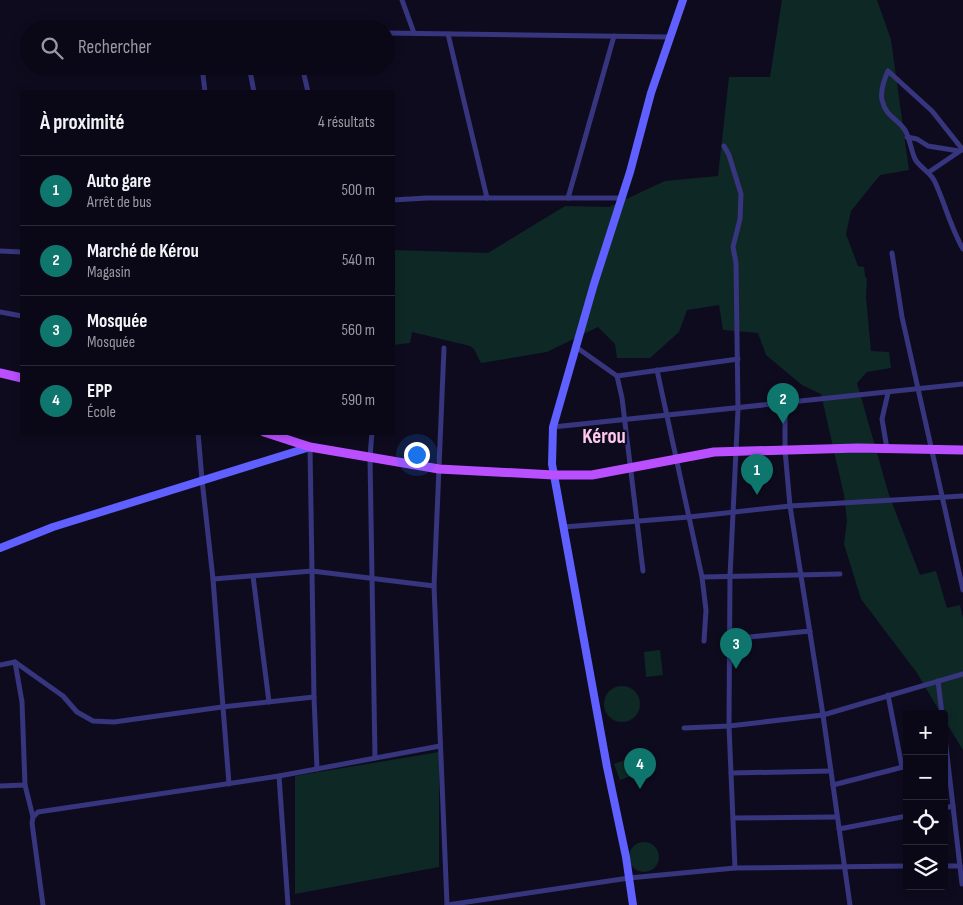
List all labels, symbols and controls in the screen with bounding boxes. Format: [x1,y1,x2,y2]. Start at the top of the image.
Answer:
search box [20,20,395,75]
icon: search [38,34,66,62]
text: Rechercher [78,36,152,59]
text: À proximité [40,110,125,135]
text: 4 résultats [318,113,375,132]
text: Auto gare [87,170,151,193]
text: 1 [53,181,59,200]
text: 500 m [341,181,375,200]
text: Arrêt de bus [87,193,152,212]
text: Marché de Kérou [87,240,199,263]
text: 2 [52,251,60,270]
text: 540 m [342,251,375,270]
text: Magasin [87,263,131,282]
text: Mosquée [87,310,147,333]
text: 3 [52,321,60,340]
text: 560 m [342,321,375,340]
text: Mosquée [87,333,135,352]
text: EPP [87,380,112,403]
pin: 2 [767,383,799,424]
text: 4 [52,391,60,410]
text: 590 m [342,391,375,410]
text: École [87,403,116,422]
district label: Kérou [582,424,626,449]
your location [404,442,430,468]
pin: 1 [741,454,773,495]
pin: 3 [720,628,752,669]
map controls [903,710,948,890]
button: + [903,710,948,755]
pin: 4 [624,748,656,789]
button: − [903,755,948,800]
button: locate [903,800,948,845]
button: layers [903,845,948,890]

